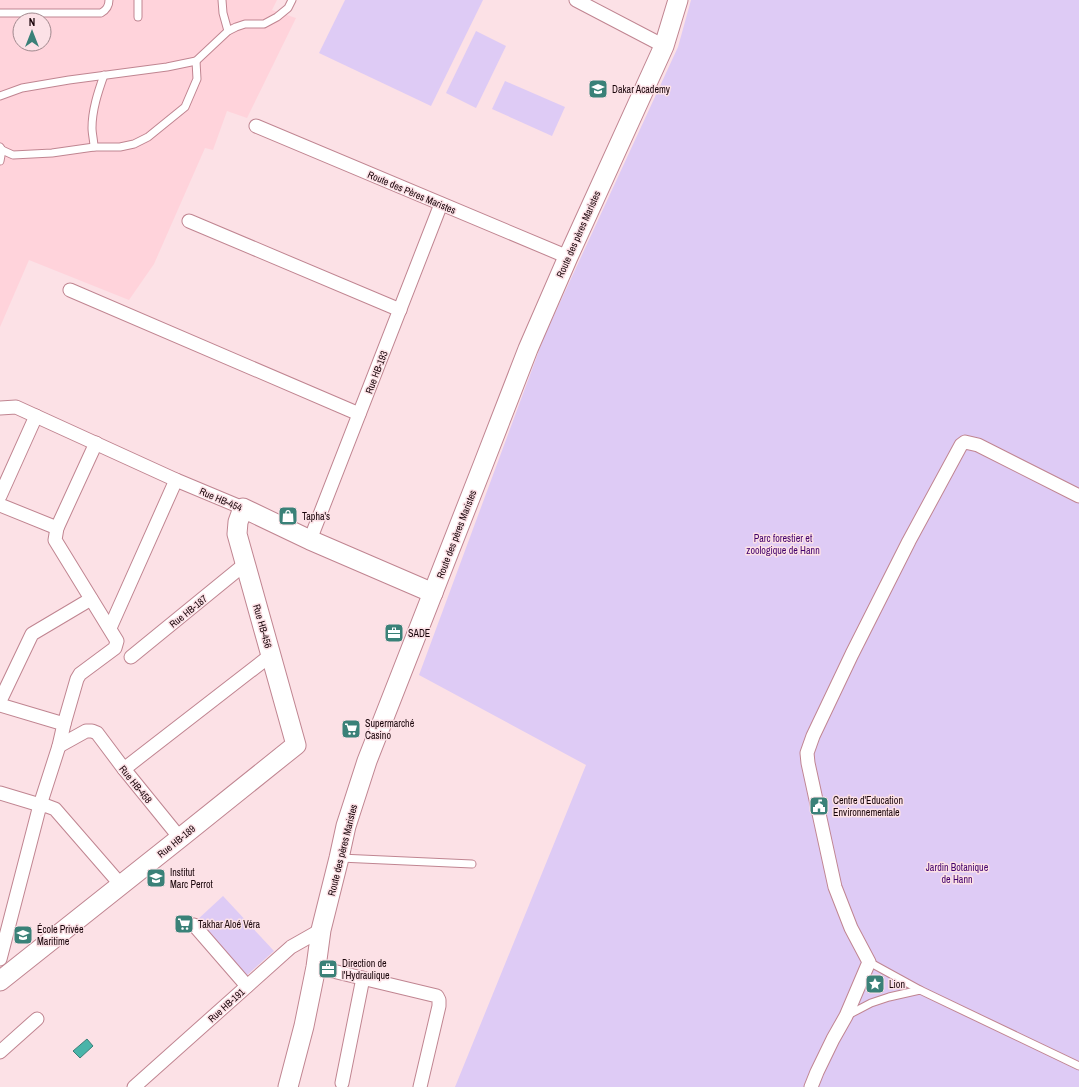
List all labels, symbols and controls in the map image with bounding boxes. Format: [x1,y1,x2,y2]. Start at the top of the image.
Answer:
north arrow [12,12,52,52]
text: N [29,15,35,29]
school or university icon: Dakar Academy [587,78,609,100]
place label: Dakar Academy [612,83,671,96]
street label: Route des Pères Maristes [366,168,458,217]
street label: Route des pères Maristes [553,189,603,280]
street label: Rue HB-193 [362,348,391,396]
street label: Rue HB-454 [197,485,245,514]
street label: Route des pères Maristes [434,488,479,580]
shop icon: Tapha's [277,505,299,527]
place label: Tapha's [302,510,330,523]
park label: Parc forestier et zoologique de Hann [746,532,820,557]
street label: Rue HB-187 [167,592,210,631]
street label: Rue HB-456 [250,603,275,650]
office icon: SADE [383,622,405,644]
place label: SADE [408,627,430,640]
place label: Supermarché Casino [365,717,415,742]
supermarket icon: Supermarché Casino [340,718,362,740]
street label: Rue HB-458 [116,763,155,806]
place label: Centre d'Education Environnementale [833,794,903,819]
public building icon: Centre d'Education Environnementale [808,795,830,817]
street label: Route des pères Maristes [325,803,360,897]
street label: Rue HB-189 [155,822,198,861]
park label: Jardin Botanique de Hann [926,861,989,886]
place label: Institut Marc Perrot [170,866,214,891]
school or university icon: Institut Marc Perrot [145,867,167,889]
supermarket icon: Takhar Aloé Véra [173,913,195,935]
place label: Takhar Aloé Véra [198,918,261,931]
place label: École Privée Maritime [37,923,84,948]
school or university icon: École Privée Maritime [12,924,34,946]
place label: Direction de l'Hydraulique [342,957,390,982]
office icon: Direction de l'Hydraulique [317,958,339,980]
place icon: Lion [864,973,886,995]
place label: Lion [889,978,905,991]
street label: Rue HB-191 [205,985,248,1025]

